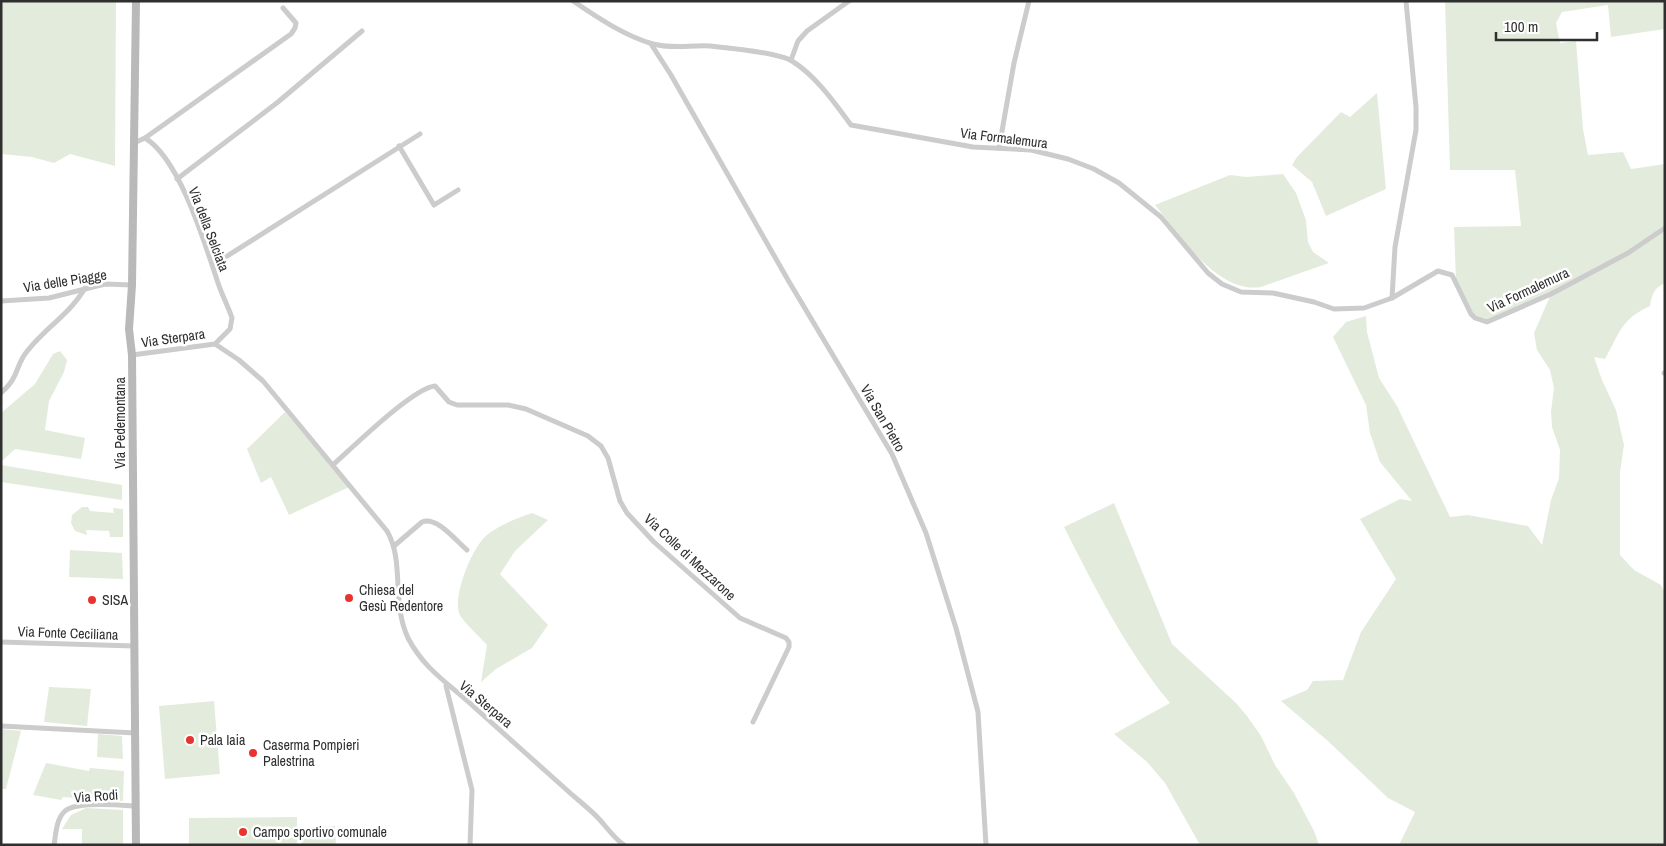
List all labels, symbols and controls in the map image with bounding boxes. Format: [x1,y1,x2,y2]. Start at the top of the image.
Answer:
scale bar [1496,10,1597,42]
text: 100 m [1504,16,1538,37]
street label: Via Formalemura [959,124,1049,152]
street label: Via della Selciata [185,184,234,274]
street label: Via Formalemura [1484,263,1572,317]
street label: Via delle Piagge [22,266,108,296]
street label: Via Sterpara [140,325,207,351]
street label: Via Pedemontana [111,377,129,469]
street label: Via San Pietro [857,381,909,455]
street label: Via Colle di Mezzarone [640,510,740,604]
place label: Chiesa del Gesù Redentore [359,581,443,615]
place label: SISA [102,591,129,609]
marker: Chiesa del Gesù Redentore [343,592,355,604]
marker: SISA [86,594,98,606]
street label: Via Fonte Ceciliana [17,622,119,644]
street label: Via Sterpara [456,676,517,732]
place label: Pala Iaia [200,731,246,749]
marker: Pala Iaia [184,734,196,746]
place label: Caserma Pompieri Palestrina [263,736,359,770]
marker: Caserma Pompieri Palestrina [247,747,259,759]
street label: Via Rodi [73,785,119,807]
place label: Campo sportivo comunale [253,823,387,841]
marker: Campo sportivo comunale [237,826,249,838]

